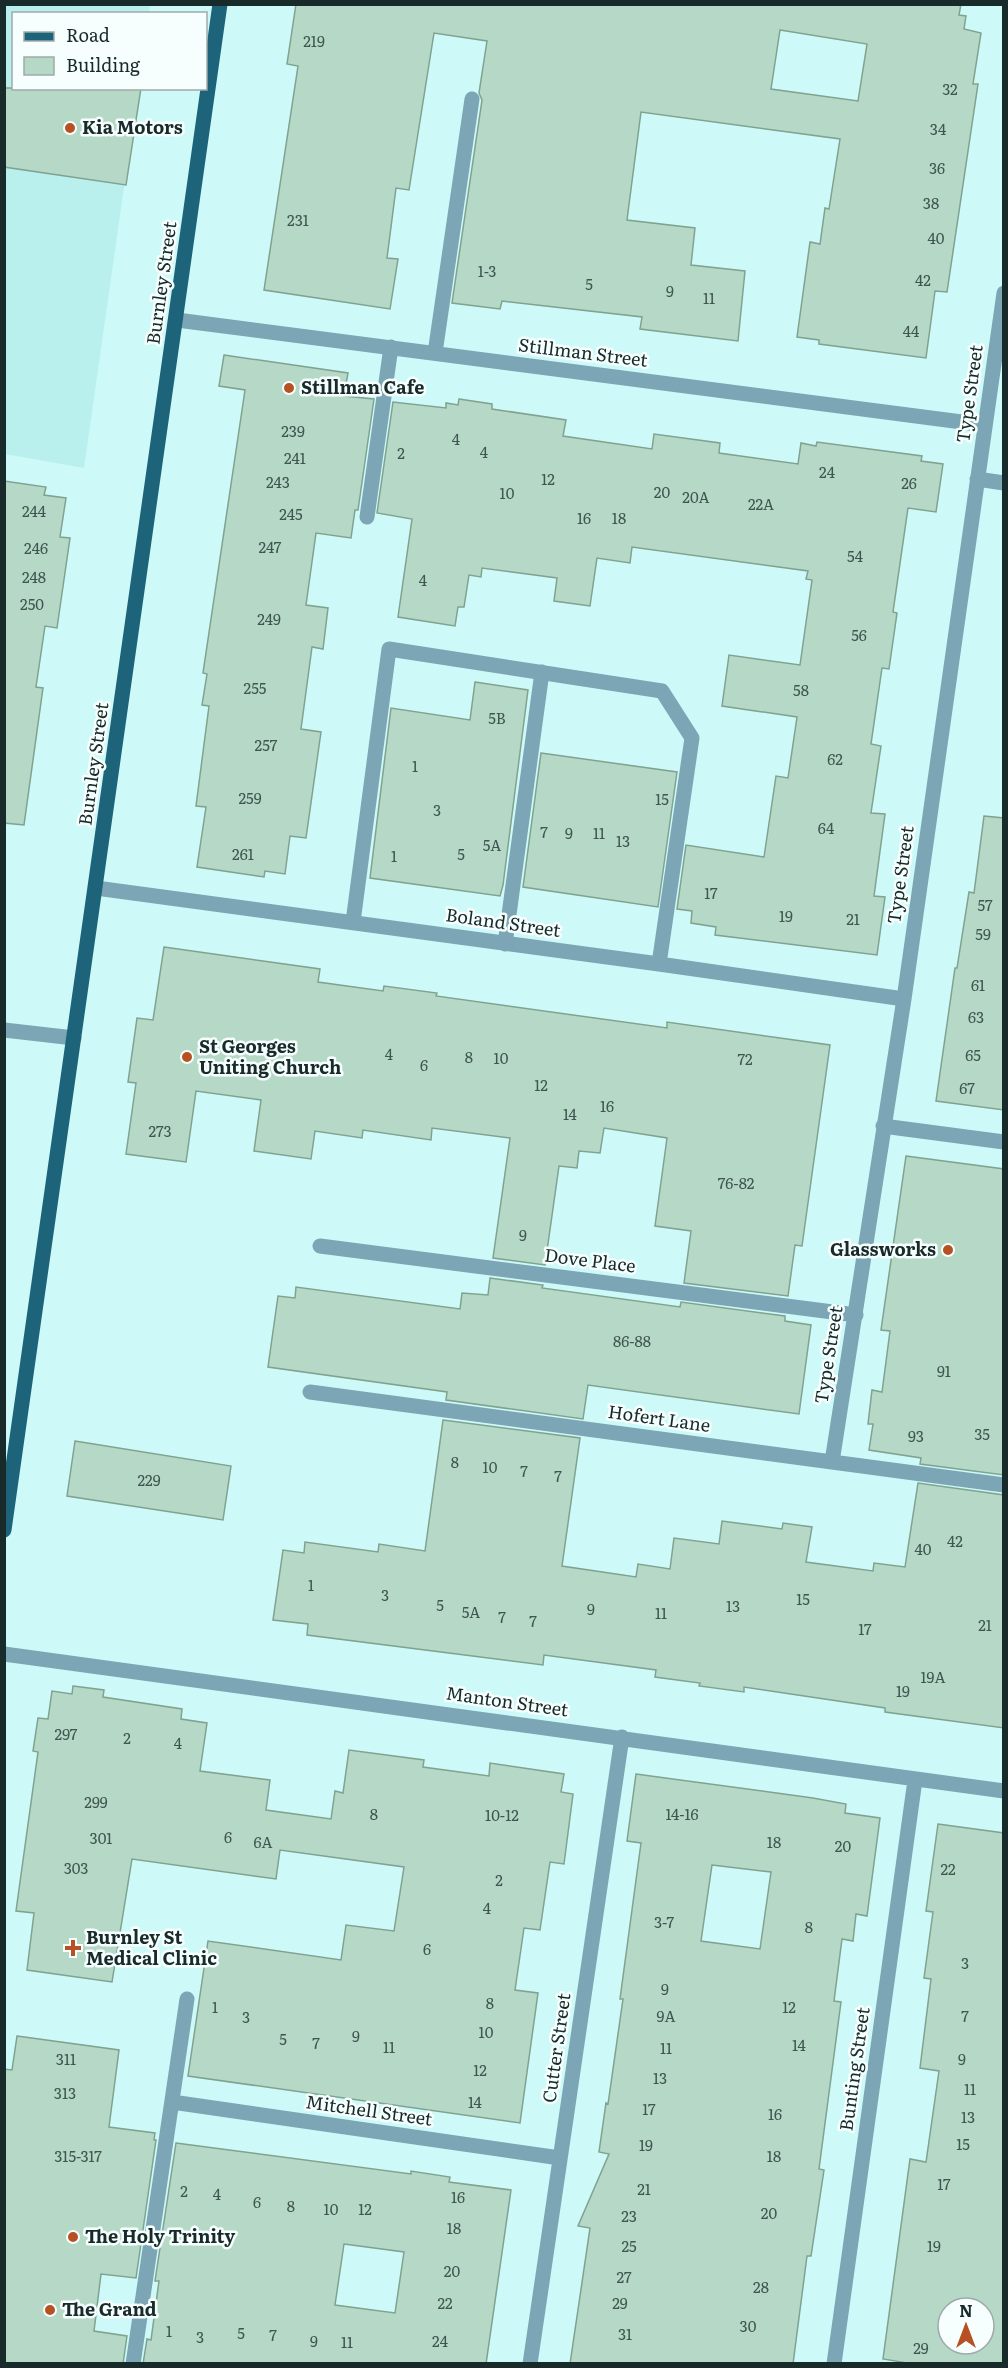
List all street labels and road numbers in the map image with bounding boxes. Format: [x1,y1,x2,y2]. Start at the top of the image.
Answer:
street label: Burnley Street [139,219,183,346]
street label: Stillman Street [517,330,650,373]
street label: Type Street [948,342,989,445]
street label: Burnley Street [71,700,115,827]
street label: Type Street [879,823,920,926]
street label: Boland Street [444,900,563,943]
street label: Dove Place [543,1241,637,1279]
street label: Type Street [806,1303,849,1406]
street label: Hofert Lane [606,1397,712,1438]
street label: Manton Street [444,1679,571,1723]
street label: Cutter Street [534,1991,577,2104]
street label: Bunting Street [831,2004,876,2133]
street label: Mitchell Street [304,2087,435,2132]

